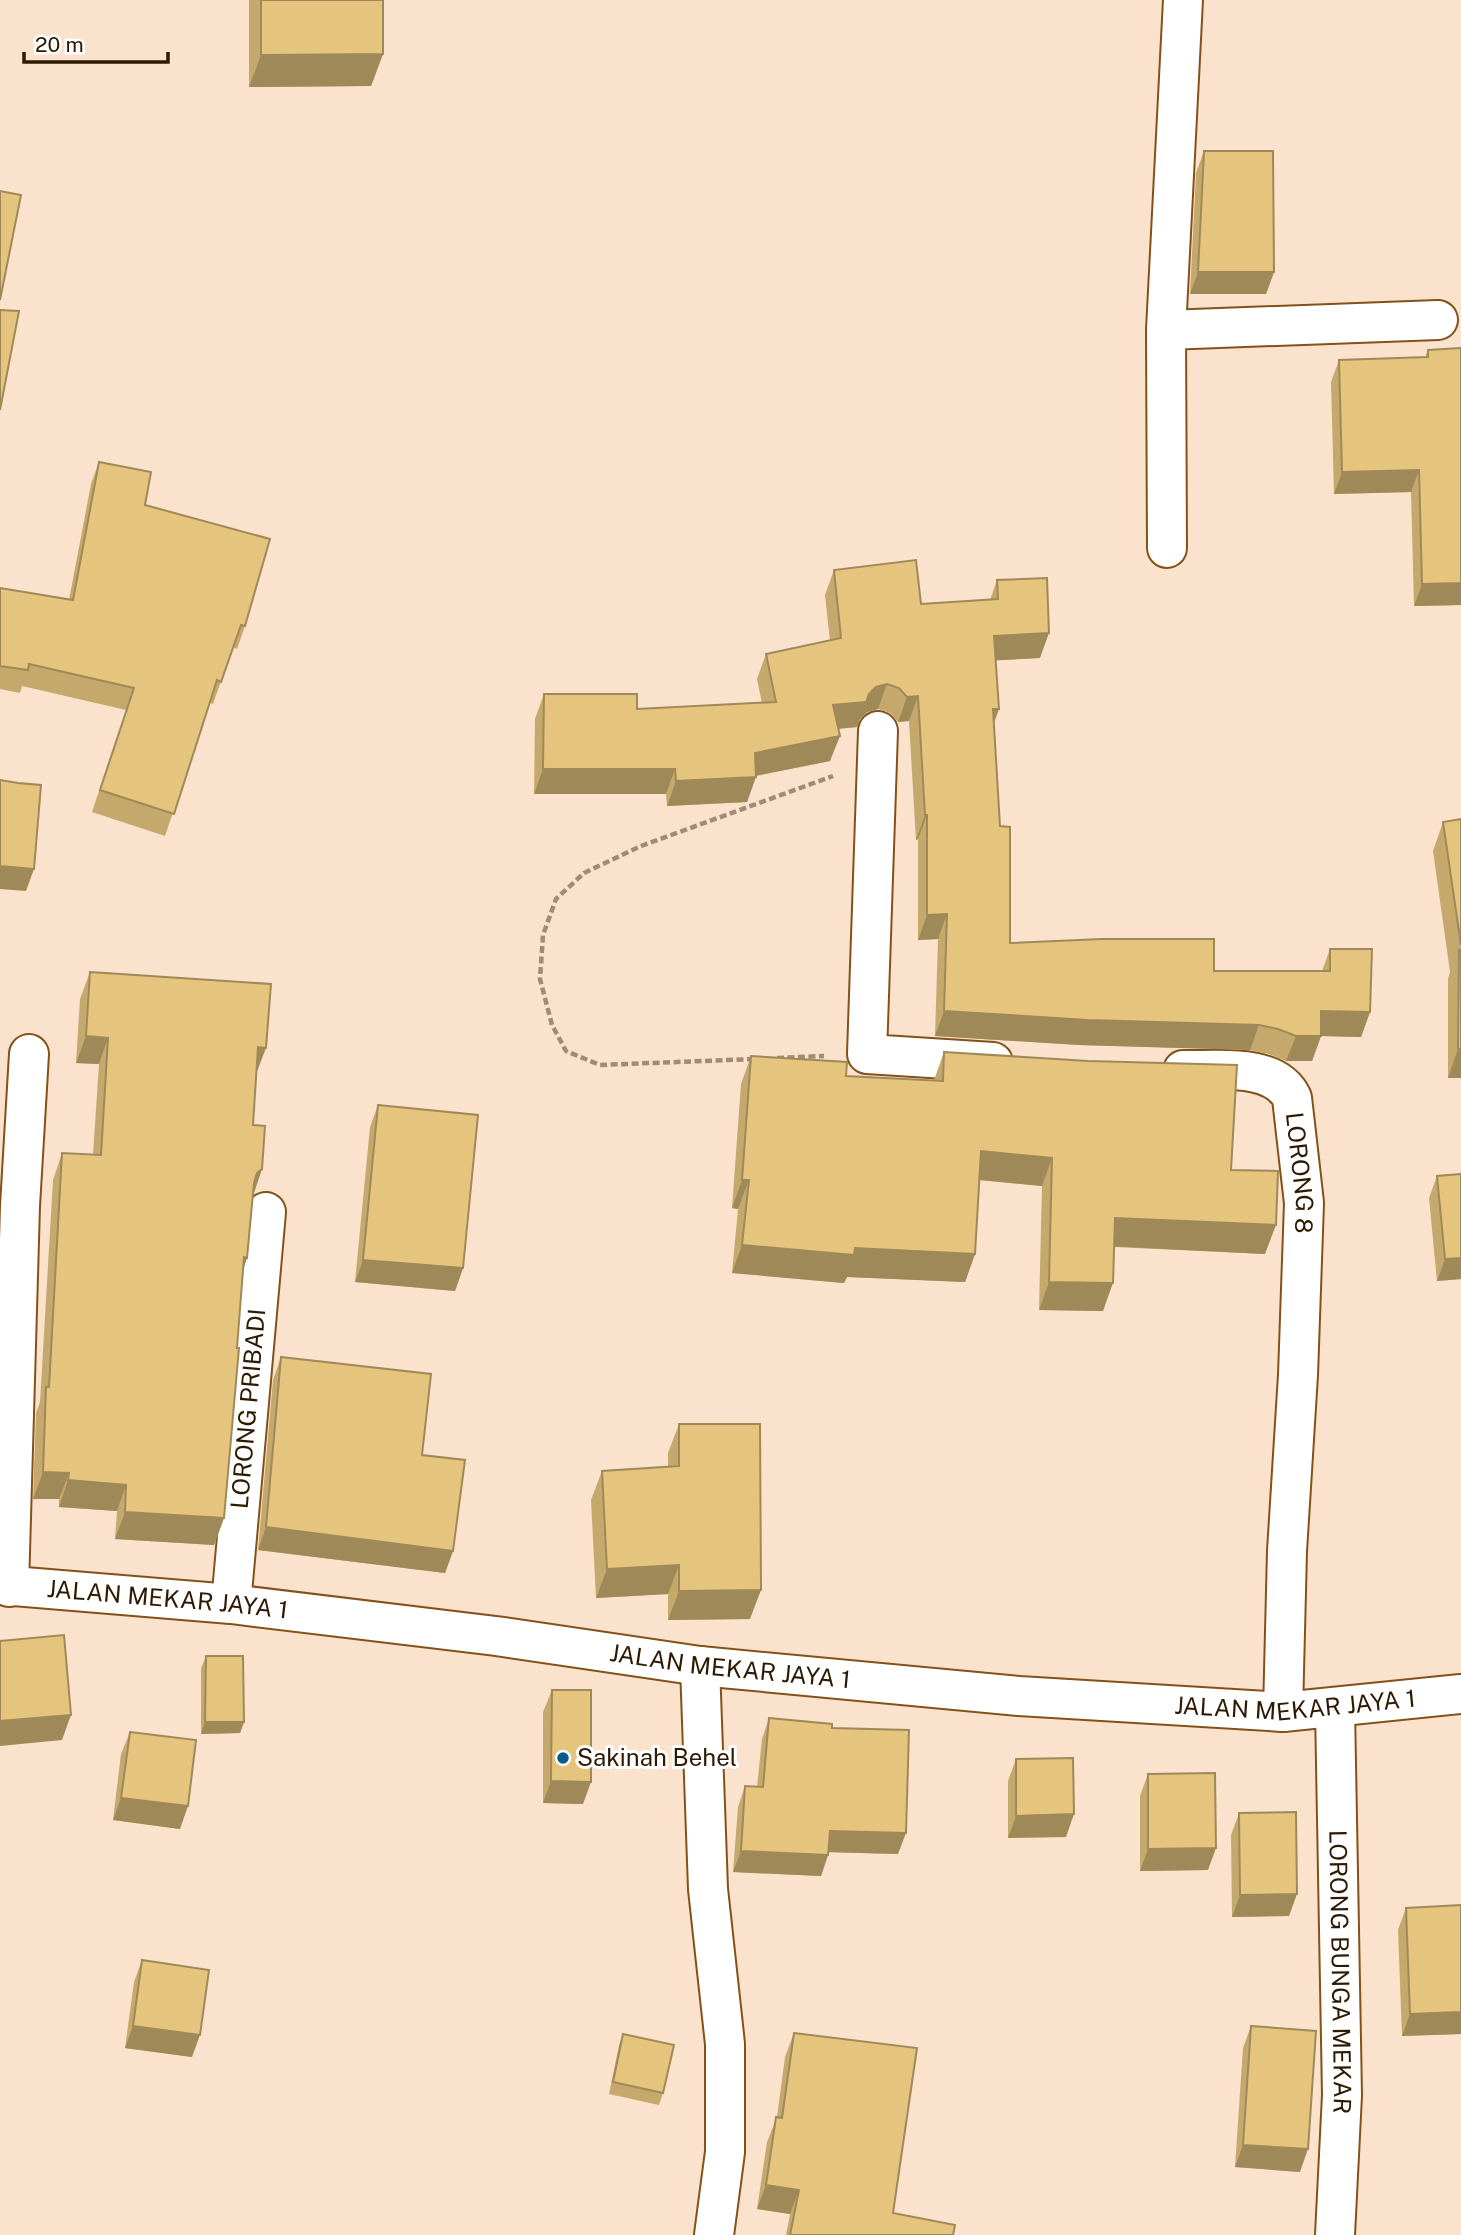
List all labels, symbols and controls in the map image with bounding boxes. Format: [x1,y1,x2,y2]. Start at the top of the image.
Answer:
scale bar [24,21,168,65]
text: 20 m [35,32,84,57]
street label: LORONG 8 [1281,1111,1319,1234]
street label: LORONG PRIBADI [225,1307,270,1510]
street label: JALAN MEKAR JAYA 1 [46,1574,290,1624]
street label: JALAN MEKAR JAYA 1 [608,1638,852,1693]
street label: JALAN MEKAR JAYA 1 [1174,1684,1417,1726]
place label: Sakinah Behel [577,1743,737,1771]
marker: Sakinah Behel [555,1750,571,1766]
street label: LORONG BUNGA MEKAR [1324,1830,1357,2115]

